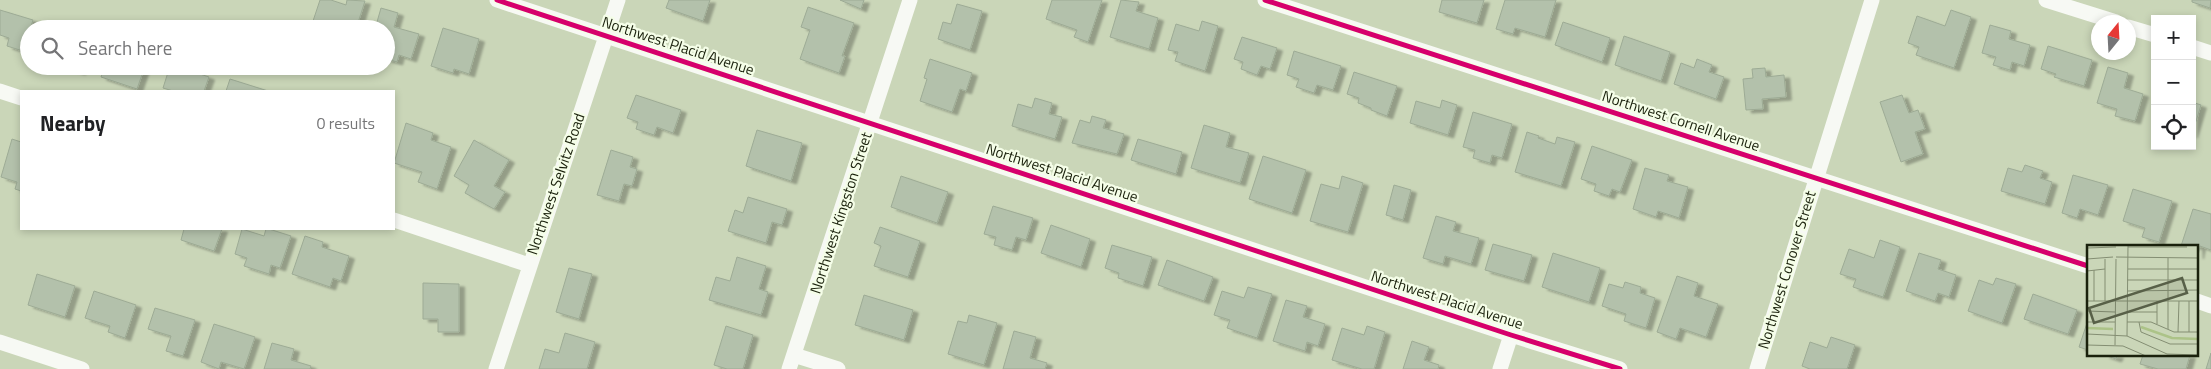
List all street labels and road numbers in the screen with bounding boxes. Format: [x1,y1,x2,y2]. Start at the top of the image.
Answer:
street label: Northwest Placid Avenue [599,10,757,81]
street label: Northwest Cornell Avenue [1599,84,1763,157]
street label: Northwest Selvitz Road [520,110,591,258]
street label: Northwest Kingston Street [804,128,878,297]
street label: Northwest Placid Avenue [983,137,1141,208]
street label: Northwest Conover Street [1751,187,1822,352]
street label: Northwest Placid Avenue [1368,264,1526,335]

